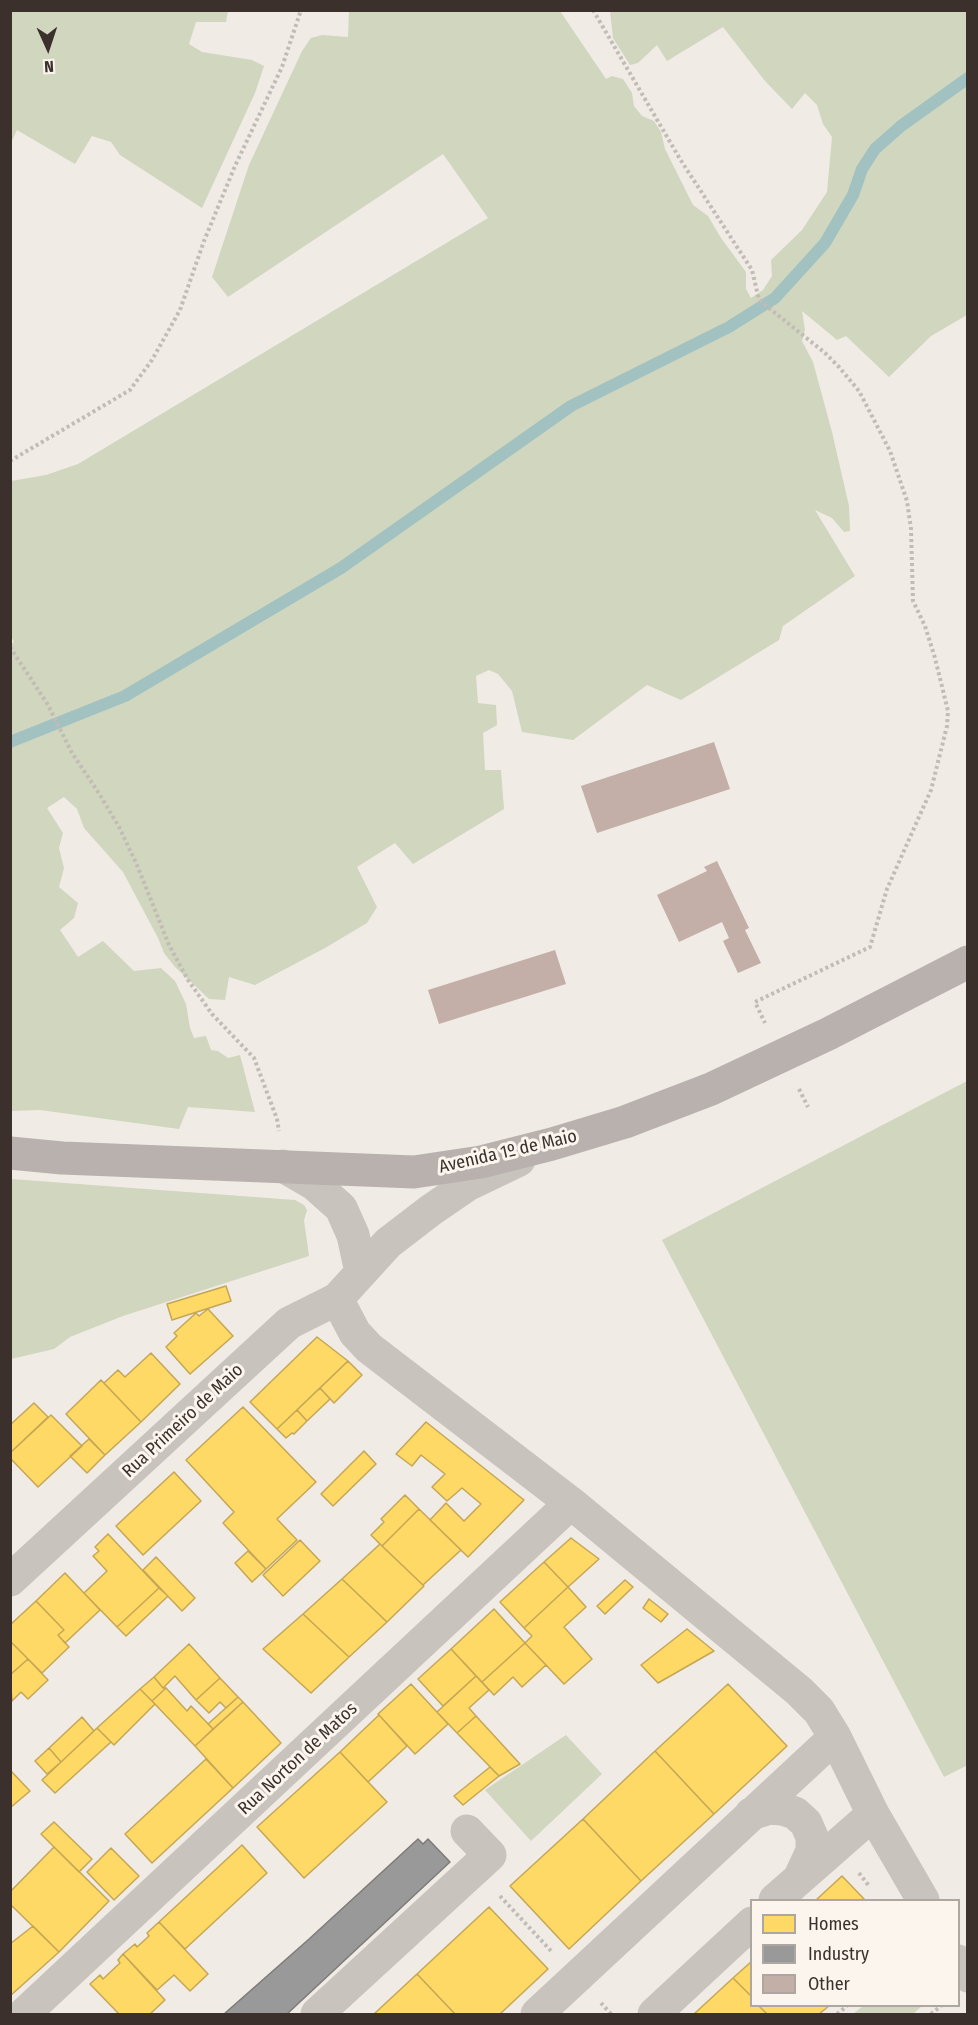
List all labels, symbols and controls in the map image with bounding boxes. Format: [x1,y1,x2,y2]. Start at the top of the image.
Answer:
north arrow [18,18,78,78]
text: N [44,57,54,76]
street label: Avenida 1º de Maio [437,1126,579,1178]
street label: Rua Primeiro de Maio [118,1359,248,1483]
street label: Rua Norton de Matos [234,1698,362,1820]
legend [750,1899,960,2007]
text: Homes [808,1913,859,1935]
text: Industry [808,1943,869,1965]
text: Other [808,1973,850,1995]

